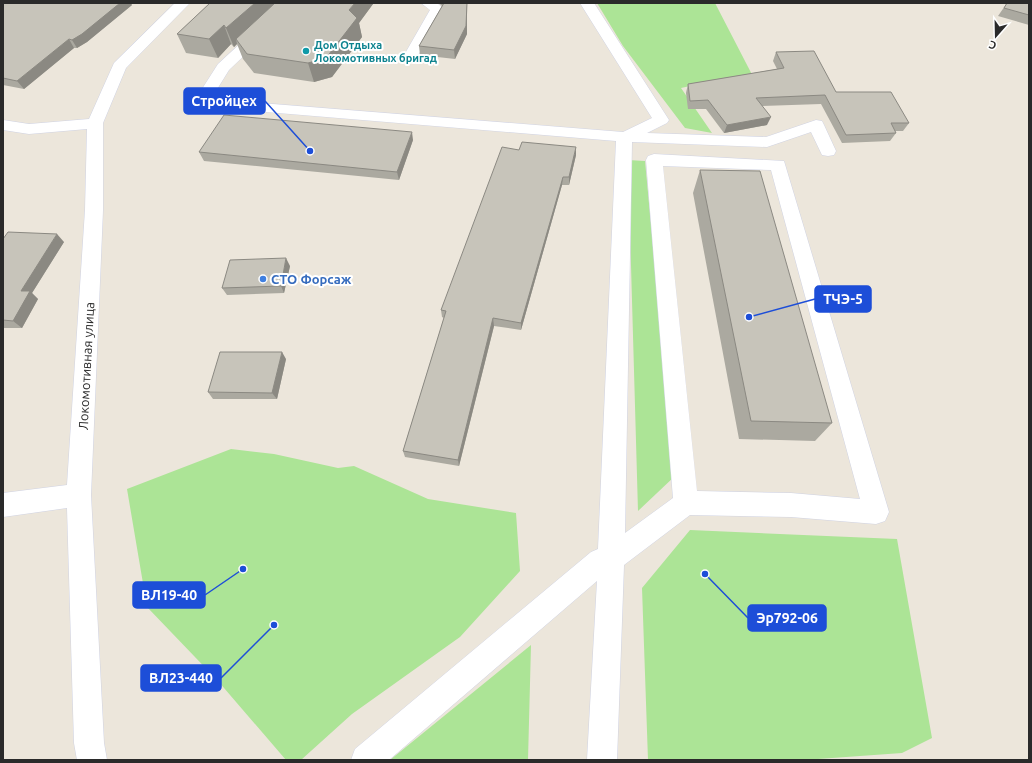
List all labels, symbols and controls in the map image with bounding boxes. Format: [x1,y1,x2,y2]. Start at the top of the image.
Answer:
north arrow [976,16,1016,56]
place label: Дом Отдыха Локомотивных бригад [314,39,437,64]
text: С [987,39,998,52]
marker: Дом Отдыха Локомотивных бригад [301,46,311,56]
callout: Стройцех [184,88,265,114]
text: Стройцех [191,93,257,109]
place label: СТО Форсаж [271,272,352,286]
marker: СТО Форсаж [258,274,268,284]
callout: ТЧЭ-5 [815,286,871,312]
text: ТЧЭ-5 [823,291,863,307]
street label: Локомотивная улица [76,302,96,430]
callout: ВЛ19-40 [133,582,205,608]
text: ВЛ19-40 [141,587,197,603]
callout: Эр792-06 [748,605,826,631]
text: Эр792-06 [756,610,818,626]
callout: ВЛ23-440 [141,665,221,691]
text: ВЛ23-440 [149,670,213,686]

